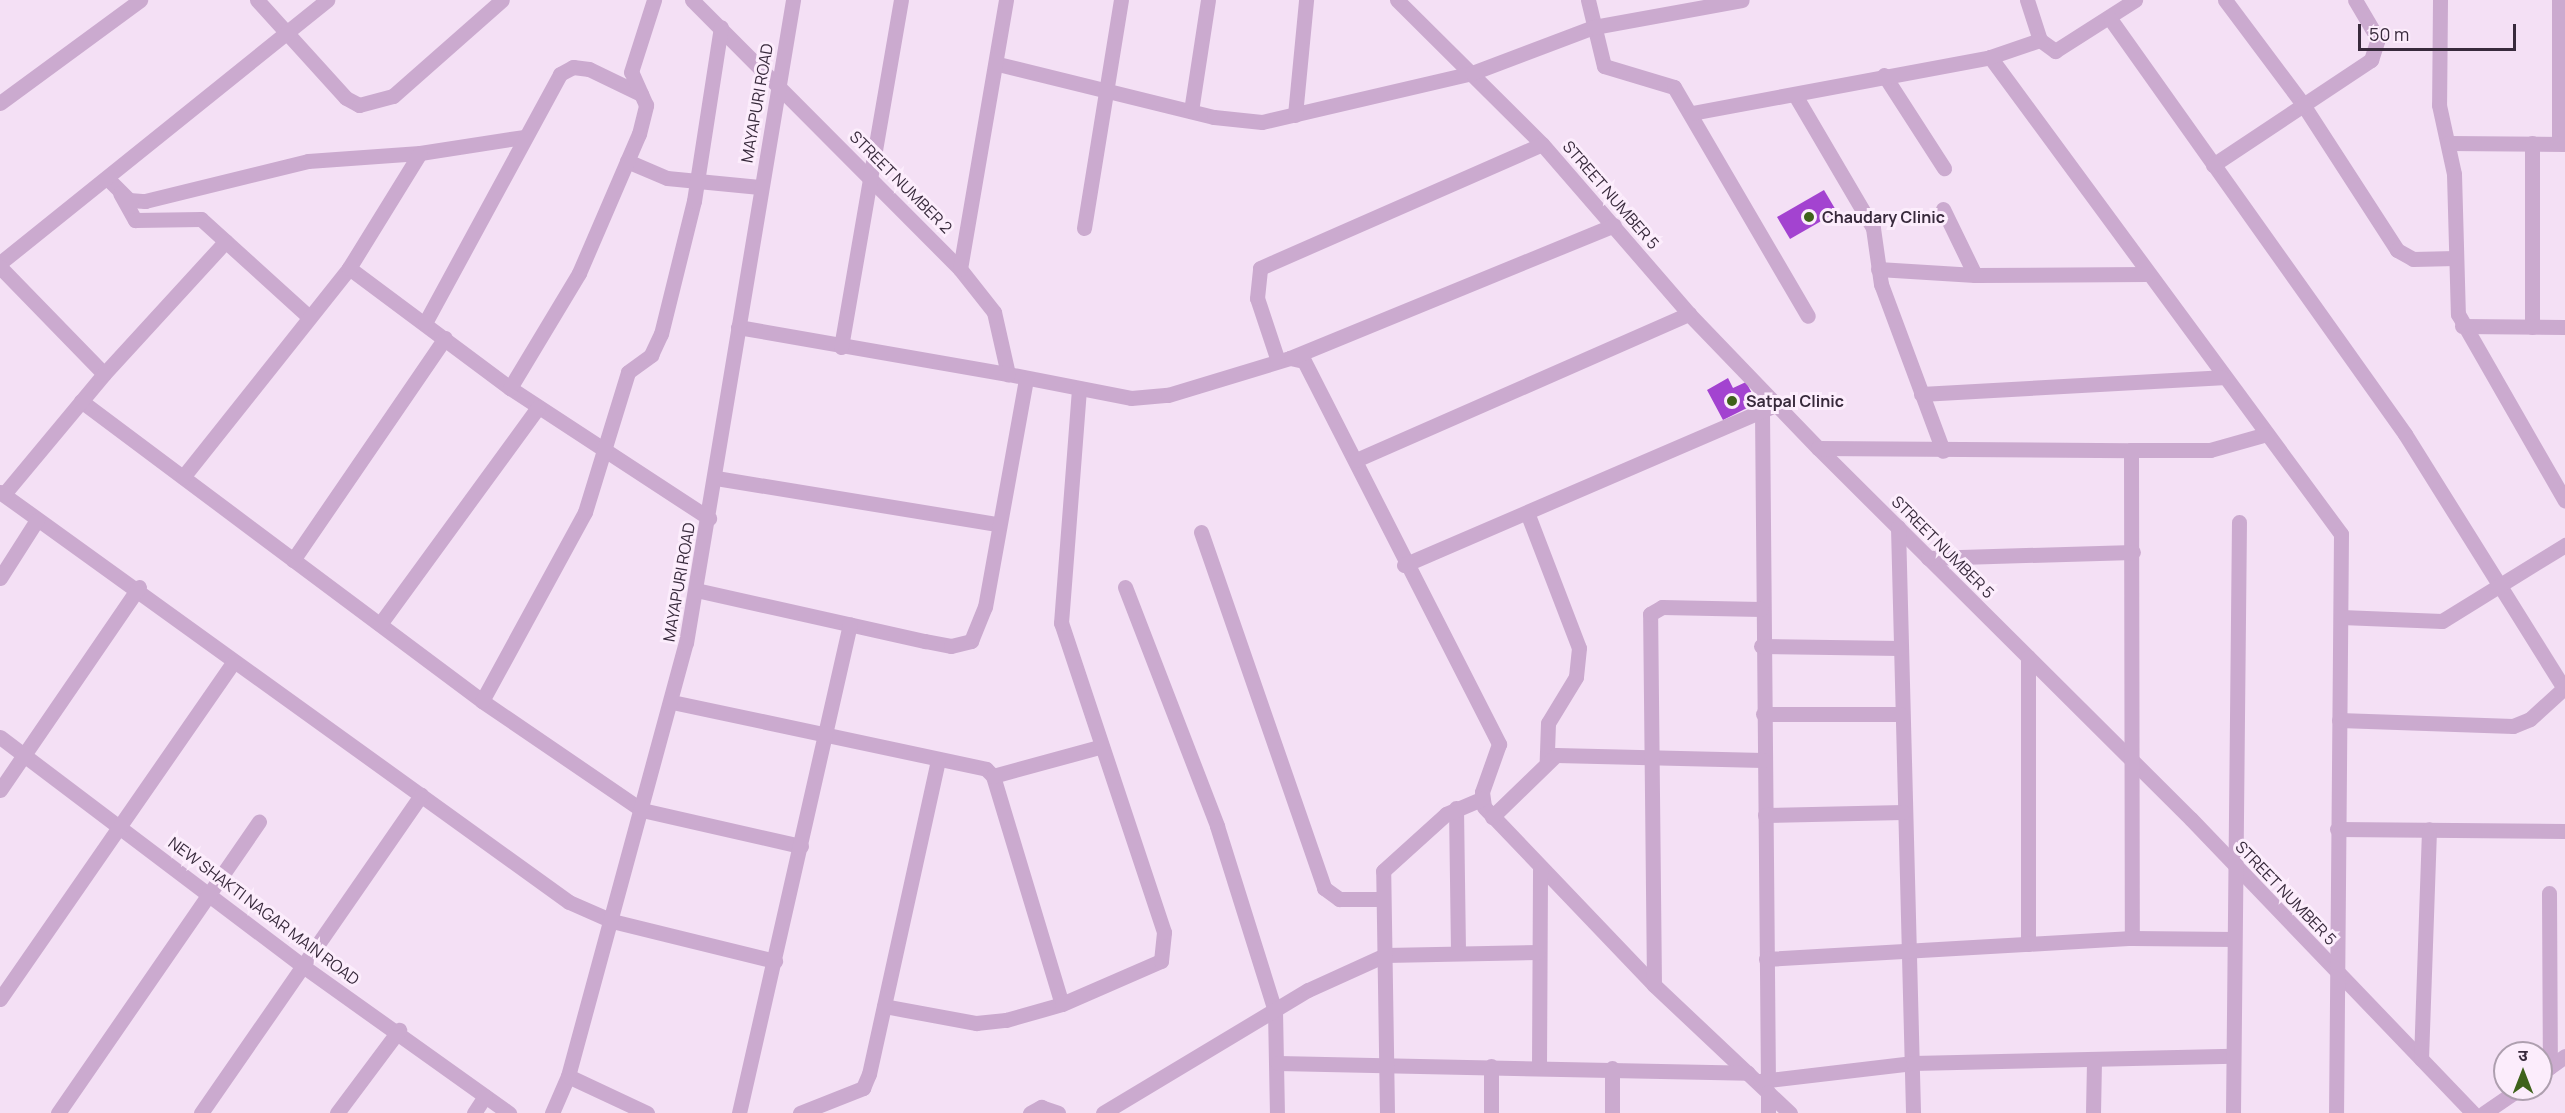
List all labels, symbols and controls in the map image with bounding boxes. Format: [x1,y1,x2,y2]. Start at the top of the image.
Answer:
scale bar [2361,12,2518,50]
text: 50 m [2369,22,2409,46]
street label: MAYAPURI ROAD [737,42,777,164]
street label: STREET NUMBER 2 [846,127,956,237]
street label: STREET NUMBER 5 [1559,137,1663,253]
place label: Chaudary Clinic [1822,207,1945,227]
marker: Chaudary Clinic [1800,208,1818,226]
place label: Satpal Clinic [1746,391,1844,411]
marker: Satpal Clinic [1723,392,1741,410]
street label: STREET NUMBER 5 [1888,492,1998,602]
street label: MAYAPURI ROAD [659,521,699,643]
street label: NEW SHAKTI NAGAR MAIN ROAD [165,833,363,989]
street label: STREET NUMBER 5 [2231,837,2341,949]
north arrow [2493,1041,2553,1101]
text: उ [2518,1044,2528,1066]

